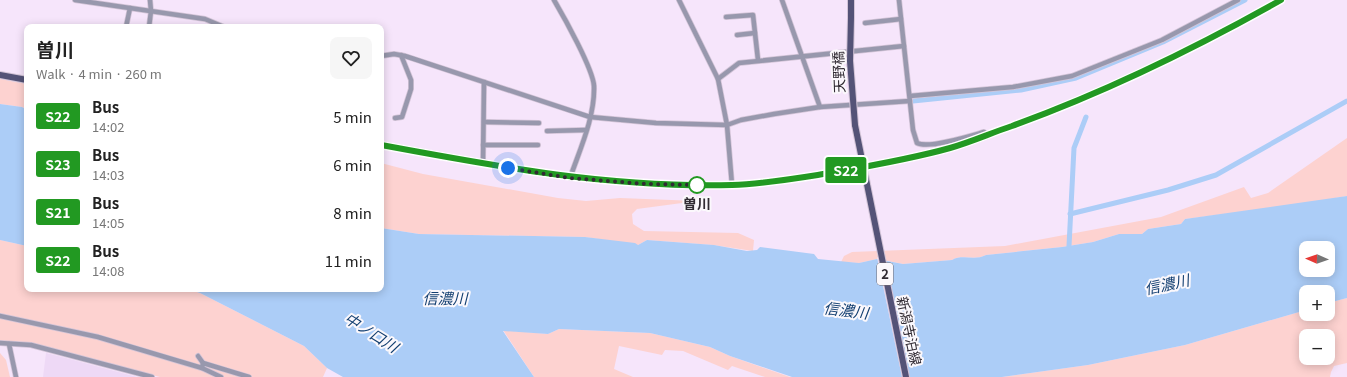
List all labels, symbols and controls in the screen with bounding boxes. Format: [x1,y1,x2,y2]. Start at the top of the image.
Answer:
text: 曽川 [36,35,74,62]
button: heart [330,37,372,79]
street label: 天野橋 [827,51,849,93]
text: Walk · 4 min · 260 m [36,64,162,83]
text: Bus [92,96,119,117]
text: S22 [45,106,71,126]
text: 5 min [333,106,372,127]
text: 14:02 [92,117,124,136]
text: Bus [92,144,119,165]
text: S23 [45,154,71,174]
text: 6 min [333,154,372,175]
line badge: S22 [823,157,869,183]
your location [498,158,518,178]
text: S22 [833,160,859,180]
text: 14:03 [92,165,124,184]
marker: 曽川 [688,176,706,194]
text: Bus [92,192,119,213]
place label: 曽川 [683,193,711,213]
text: S21 [45,202,71,222]
text: 8 min [333,202,372,223]
text: 14:05 [92,213,124,232]
text: Bus [92,240,119,261]
north arrow [1299,241,1335,277]
map controls [1299,241,1335,365]
text: S22 [45,250,71,270]
text: 11 min [325,250,372,271]
text: 14:08 [92,261,124,280]
road number: 2 [877,263,893,285]
water label: 信濃川 [1142,268,1193,298]
button: + [1299,285,1335,321]
water label: 信濃川 [422,287,469,308]
street label: 新潟寺泊線 [893,294,927,367]
water label: 信濃川 [823,296,872,323]
water label: 中ノ口川 [341,307,404,358]
button: − [1299,329,1335,365]

